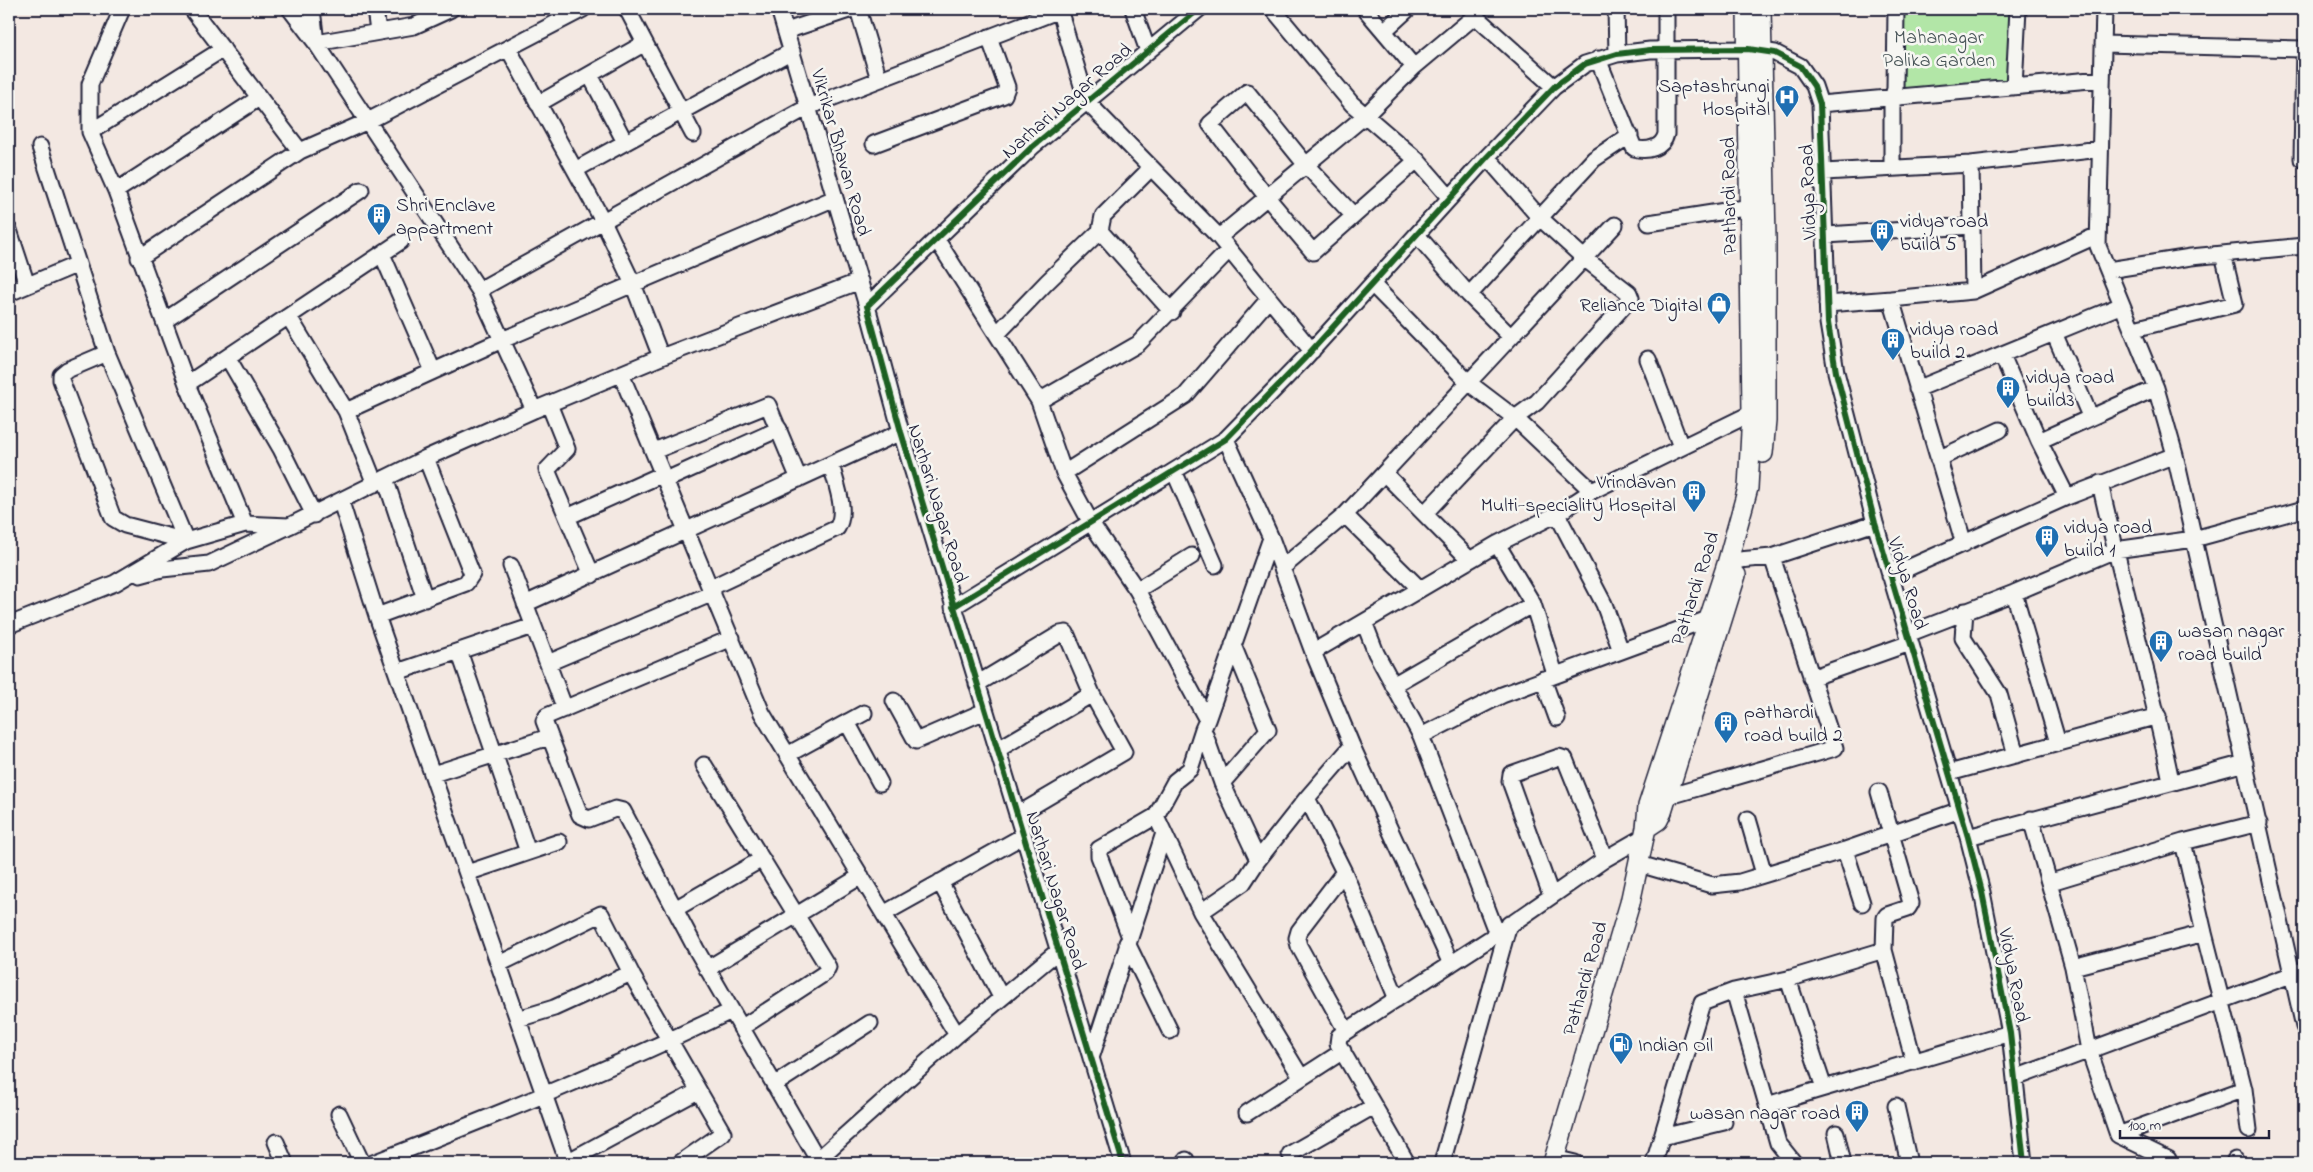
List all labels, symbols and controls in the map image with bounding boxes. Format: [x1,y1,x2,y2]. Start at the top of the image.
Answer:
park label: Mahanagar Palika Garden [1883,24,1995,76]
street label: Narhari Nagar Road [996,37,1140,168]
street label: Vikrikar Bhavan Road [802,65,877,240]
place label: Saptashrungi Hospital [1658,73,1770,125]
hospital icon: Saptashrungi Hospital [1774,84,1800,118]
street label: Pathardi Road [1715,137,1746,255]
street label: Vidya Road [1793,144,1826,241]
place label: Shri Enclave appartment [396,192,495,244]
building icon: Shri Enclave appartment [366,202,392,236]
place label: vidya road build 5 [1900,208,1988,260]
building icon: vidya road build 5 [1869,218,1895,252]
shop icon: Reliance Digital [1706,291,1732,325]
place label: Reliance Digital [1580,292,1702,322]
place label: vidya road build 2 [1910,316,1998,368]
building icon: vidya road build 2 [1880,327,1906,361]
place label: vidya road build3 [2026,364,2114,416]
building icon: vidya road build3 [1995,375,2021,409]
street label: Narhari Nagar Road [898,421,975,587]
place label: Vrindavan Multi-speciality Hospital [1481,469,1676,521]
building icon: Vrindavan Multi-speciality Hospital [1681,479,1707,513]
place label: vidya road build 1 [2064,514,2152,566]
building icon: vidya road build 1 [2034,524,2060,558]
street label: Pathardi Road [1664,528,1728,649]
street label: Vidya Road [1878,533,1934,634]
place label: wasan nagar road build [2178,618,2285,670]
building icon: wasan nagar road build [2148,629,2174,663]
place label: pathardi road build 2 [1744,699,1843,751]
building icon: pathardi road build 2 [1713,710,1739,744]
street label: Narhari Nagar Road [1016,808,1093,974]
street label: Pathardi Road [1556,918,1617,1039]
street label: Vidya Road [1989,925,2036,1025]
fuel station icon: Indian Oil [1608,1031,1634,1065]
place label: Indian Oil [1638,1032,1713,1061]
building icon: wasan nagar road [1844,1099,1870,1133]
place label: wasan nagar road [1690,1100,1840,1130]
scale bar [2120,1107,2269,1139]
text: 100 m [2128,1115,2161,1137]

